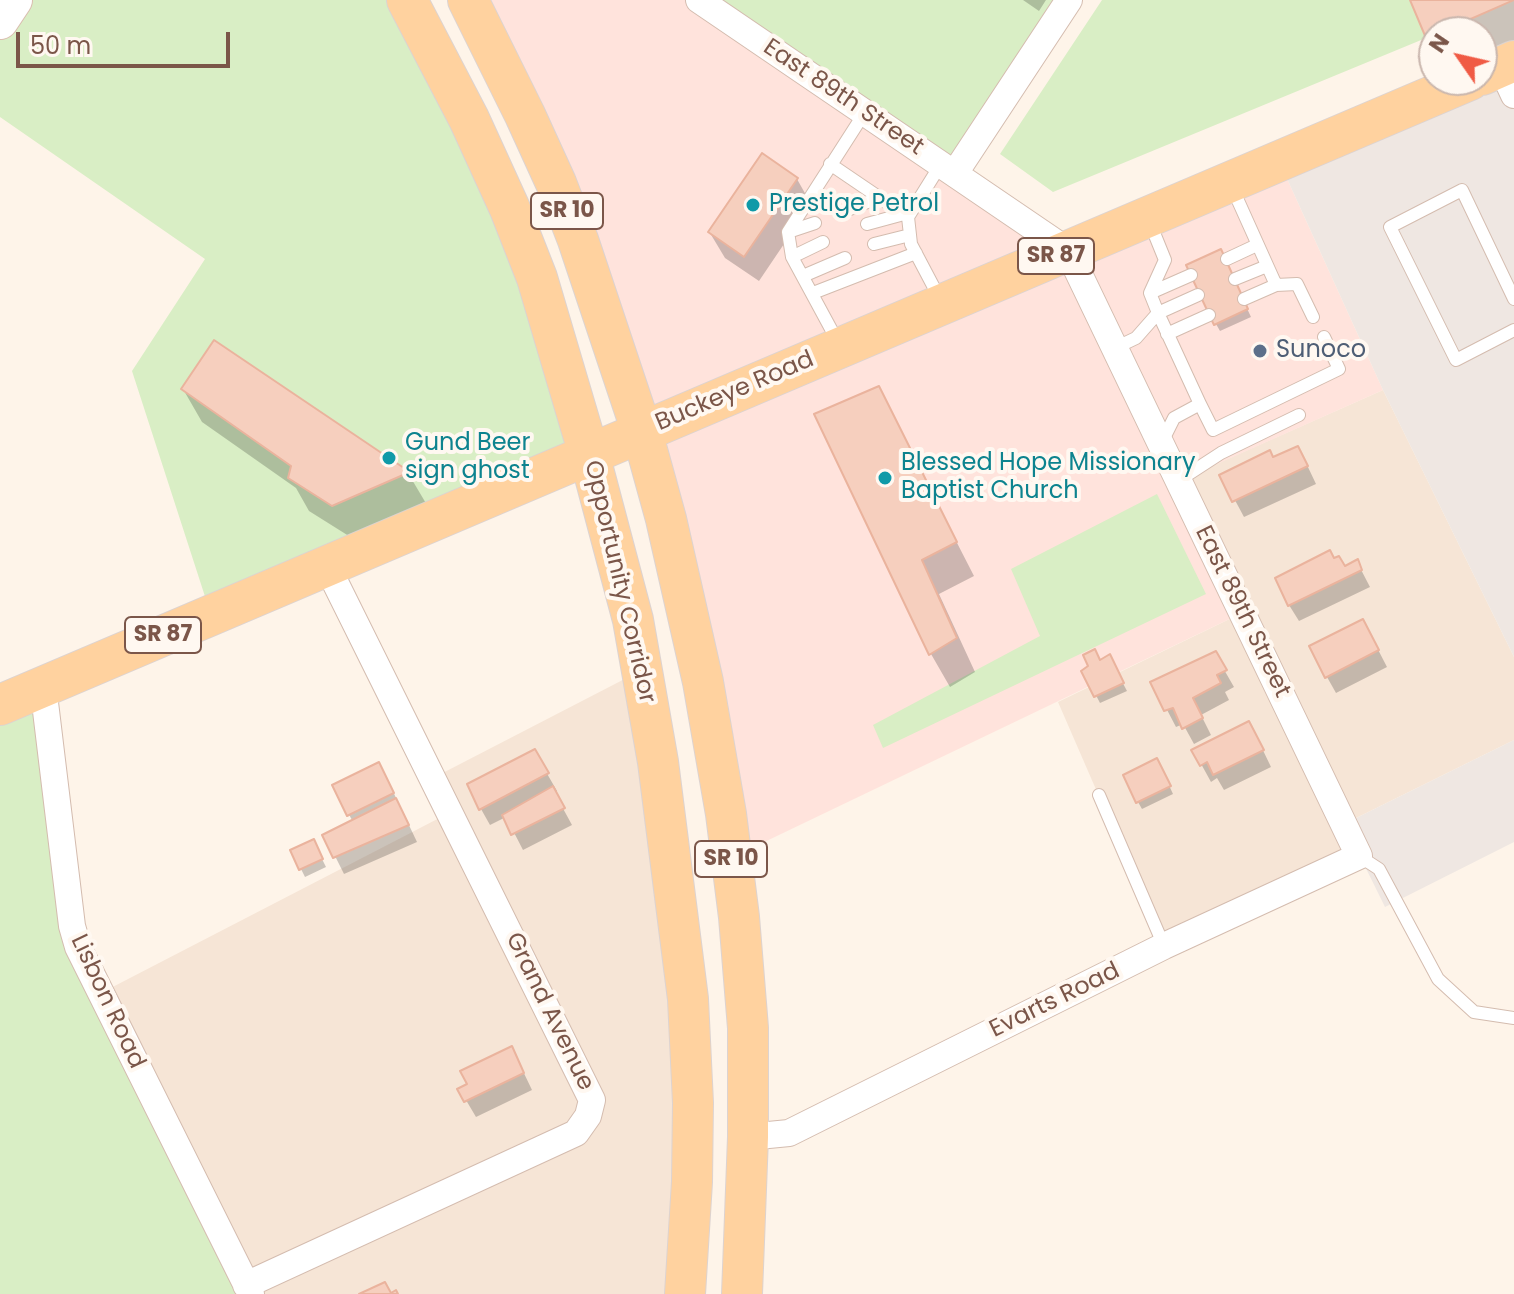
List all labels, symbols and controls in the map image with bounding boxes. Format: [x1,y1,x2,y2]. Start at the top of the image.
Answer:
scale bar [20,16,234,66]
north arrow [1418,16,1498,96]
text: N [1422,28,1457,59]
text: 50 m [30,29,91,62]
street label: East 89th Street [757,34,929,162]
place label: Prestige Petrol [769,191,939,219]
road number: SR 10 [531,193,603,229]
marker: Prestige Petrol [744,196,762,214]
road number: SR 87 [1018,238,1094,274]
place label: Sunoco [1276,337,1366,365]
marker: Sunoco [1251,342,1269,360]
street label: Buckeye Road [652,346,818,438]
place label: Gund Beer sign ghost [405,430,530,486]
marker: Gund Beer sign ghost [380,449,398,467]
place label: Blessed Hope Missionary Baptist Church [901,450,1195,506]
street label: Opportunity Corridor [577,458,661,706]
marker: Blessed Hope Missionary Baptist Church [876,469,894,487]
street label: East 89th Street [1188,522,1296,702]
road number: SR 87 [125,617,201,653]
road number: SR 10 [695,841,767,877]
street label: Grand Avenue [498,928,600,1096]
street label: Lisbon Road [63,930,151,1074]
street label: Evarts Road [985,957,1125,1045]

